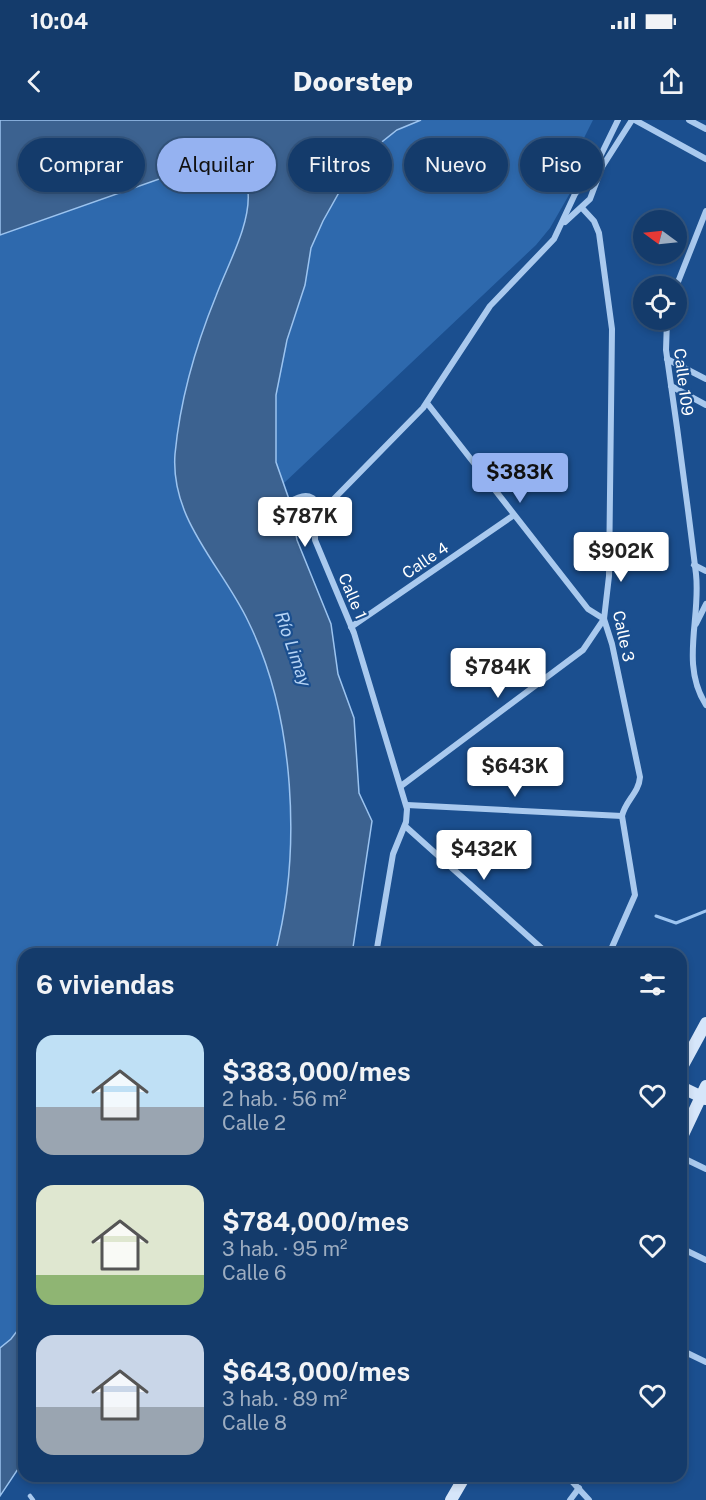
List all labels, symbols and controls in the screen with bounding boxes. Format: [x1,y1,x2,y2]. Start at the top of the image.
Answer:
text: 10:04 [30,8,88,34]
icon: back [18,65,51,98]
text: Doorstep [293,65,413,97]
icon: share [655,65,688,98]
chip: Comprar [18,138,145,192]
chip: Alquilar [157,138,276,192]
chip: Filtros [288,138,392,192]
chip: Nuevo [404,138,508,192]
chip: Piso [520,138,603,192]
north arrow [633,210,687,264]
map controls [633,210,687,330]
button: locate [633,276,687,330]
street label: Calle 109 [670,347,697,417]
pin: $383K [478,453,562,504]
text: $383K [486,460,554,484]
pin: $787K [263,497,347,548]
text: $787K [272,504,338,528]
pin: $902K [579,532,663,583]
street label: Calle 4 [399,538,452,583]
text: $902K [588,539,654,563]
street label: Calle 1 [334,570,371,622]
water label: Río Limay [271,609,316,690]
street label: Calle 3 [609,609,638,663]
pin: $784K [456,648,540,699]
text: $784K [465,655,531,679]
pin: $643K [473,747,557,798]
text: $643K [481,754,549,778]
pin: $432K [442,830,526,881]
text: $432K [450,837,518,861]
icon: filters [636,968,669,1001]
text: 6 viviendas [36,969,174,1000]
text: $383,000/mes [222,1056,411,1087]
icon: home [84,1059,156,1131]
icon: heart [636,1079,669,1112]
text: 2 hab. · 56 m² [222,1087,347,1111]
text: Calle 2 [222,1111,286,1135]
text: $784,000/mes [222,1206,409,1237]
icon: home [84,1209,156,1281]
icon: heart [636,1229,669,1262]
text: 3 hab. · 95 m² [222,1237,347,1261]
text: Calle 6 [222,1261,287,1285]
text: $643,000/mes [222,1356,410,1387]
icon: home [84,1359,156,1431]
icon: heart [636,1379,669,1412]
text: 3 hab. · 89 m² [222,1387,347,1411]
text: Calle 8 [222,1411,287,1435]

